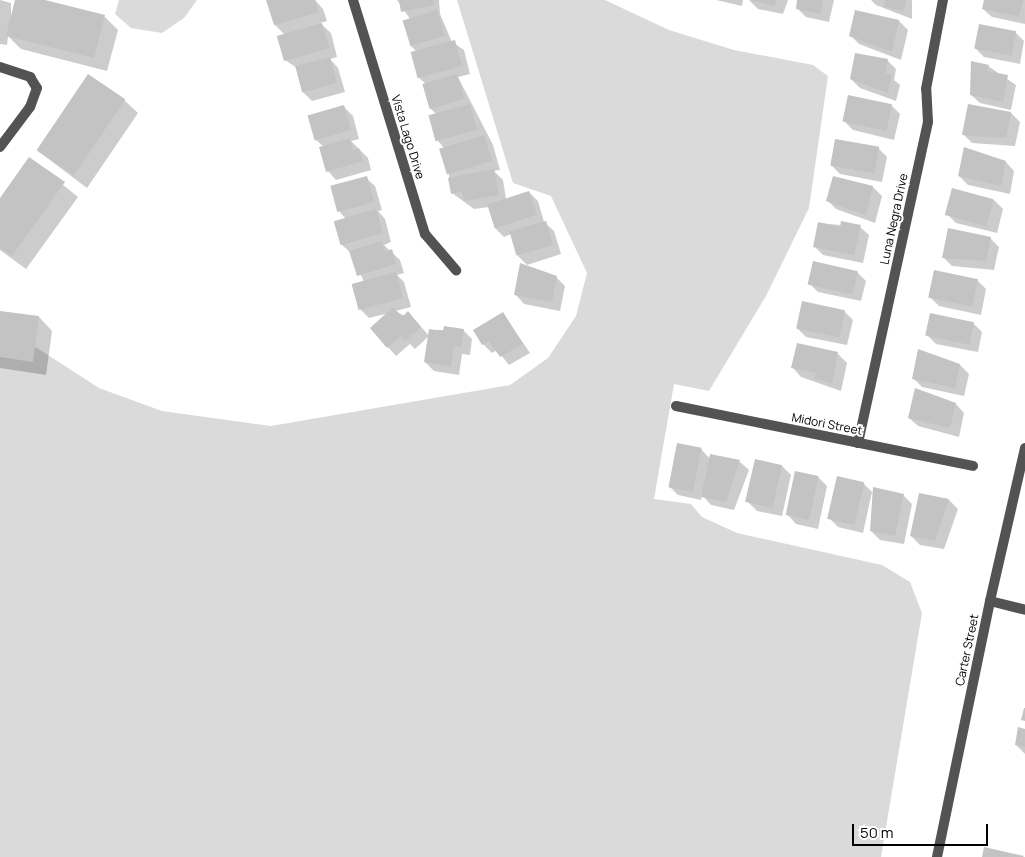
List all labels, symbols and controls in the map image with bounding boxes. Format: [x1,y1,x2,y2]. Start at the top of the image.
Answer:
street label: Vista Lago Drive [388,93,428,181]
street label: Luna Negra Drive [877,172,911,266]
street label: Midori Street [790,410,864,438]
street label: Carter Street [952,613,982,687]
scale bar [855,814,991,846]
text: 50 m [860,822,894,843]

